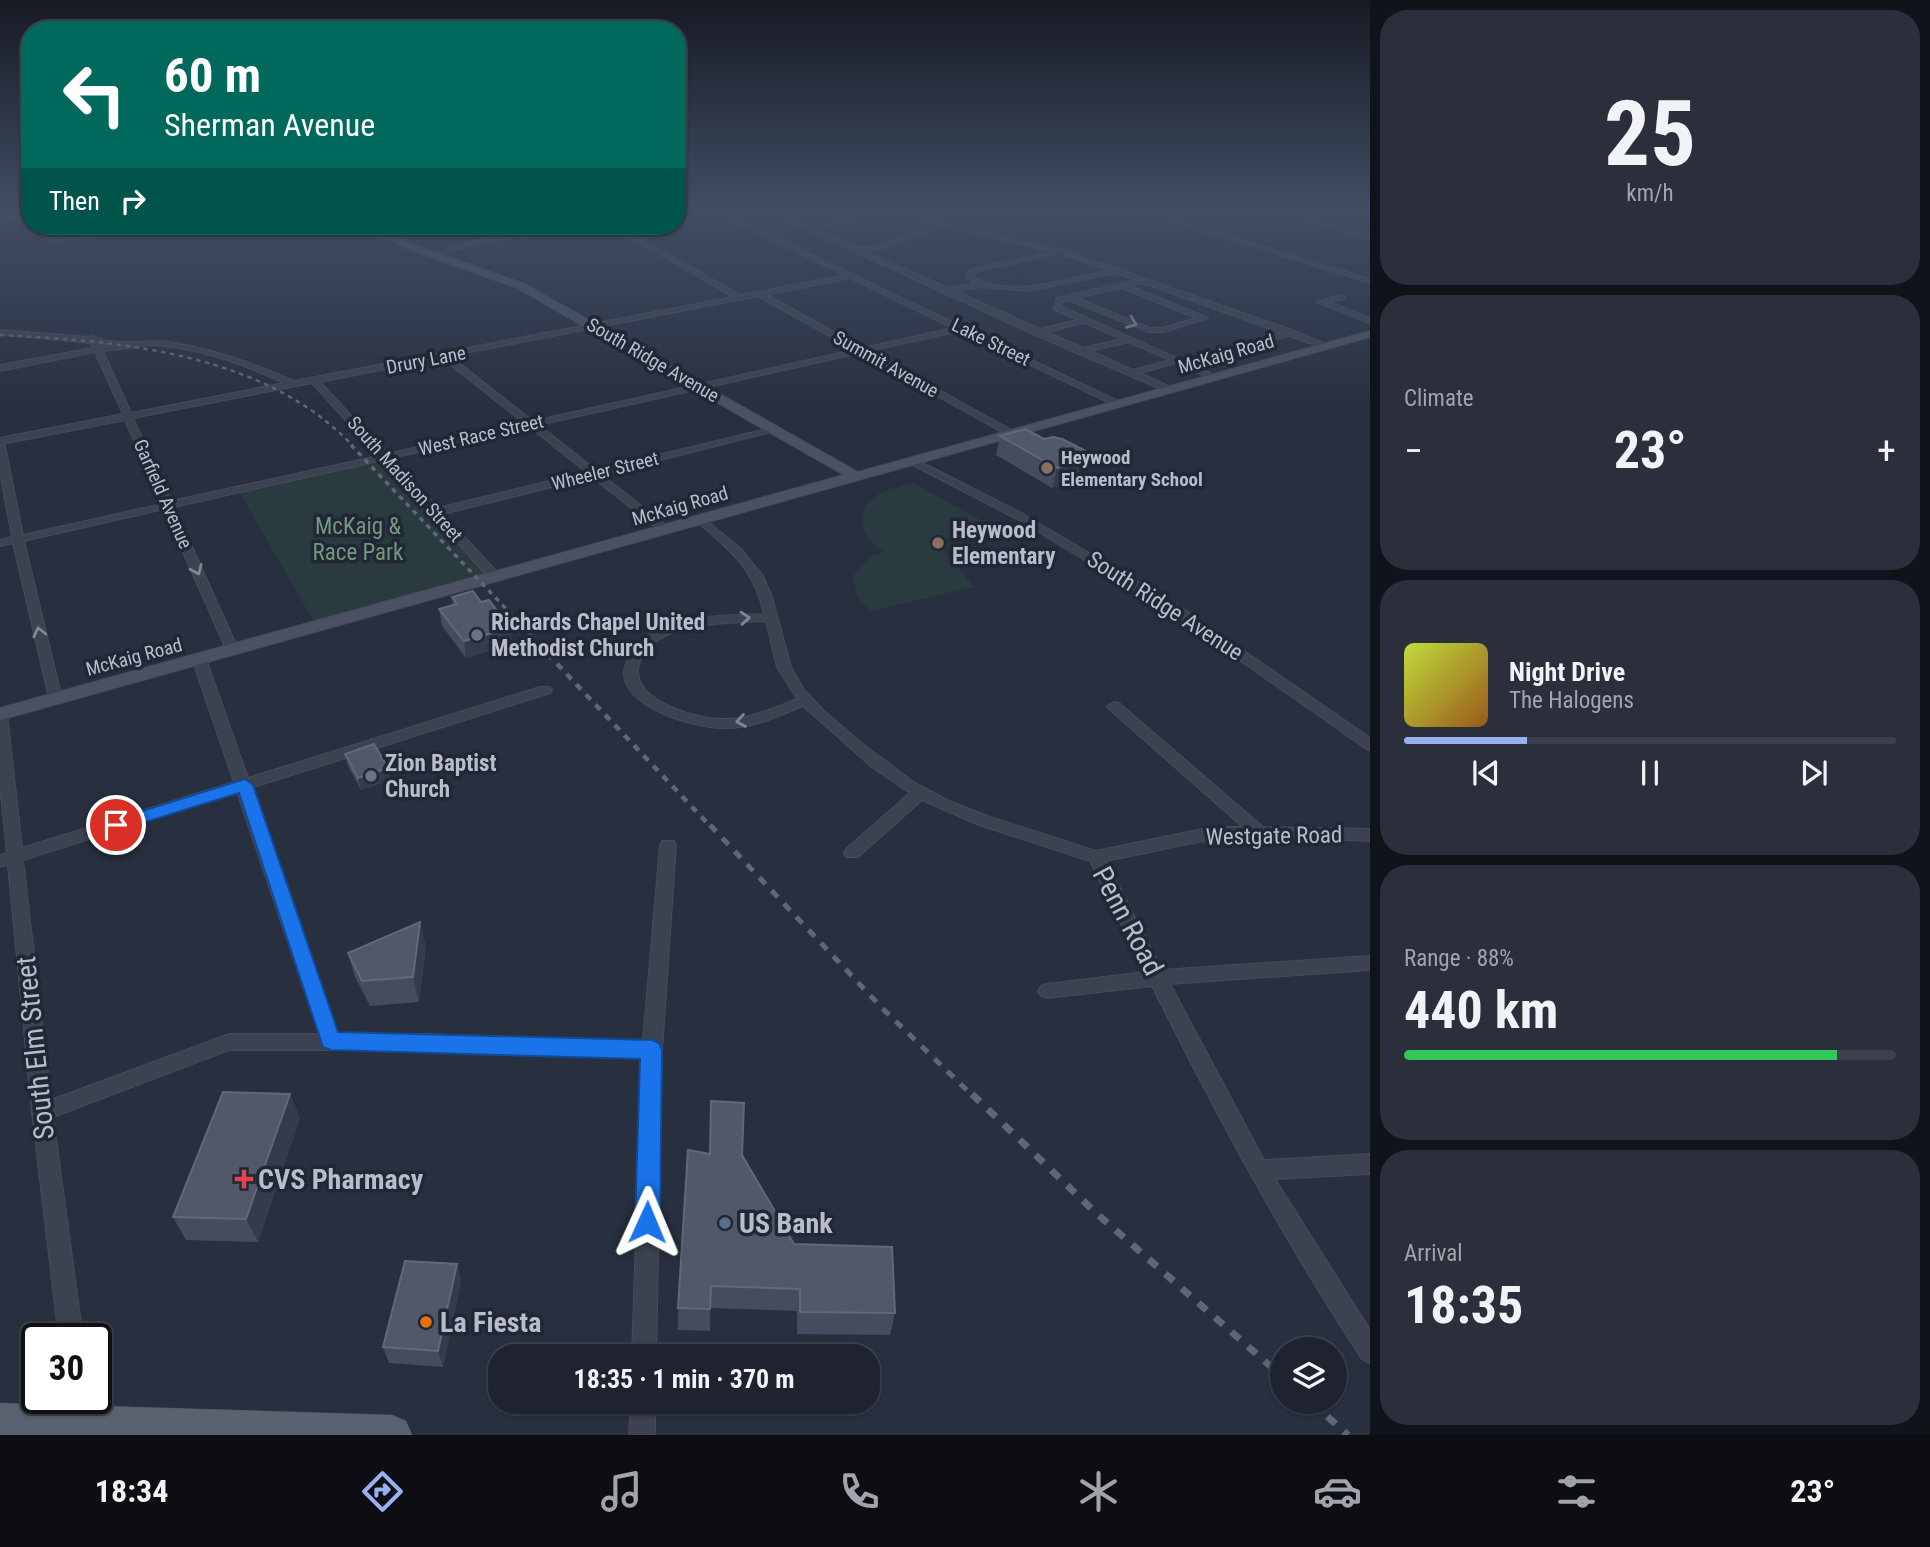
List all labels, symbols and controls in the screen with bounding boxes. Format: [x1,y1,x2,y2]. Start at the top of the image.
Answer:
text: 60 m [164,47,261,104]
icon: left [49,49,140,140]
text: 25 [1604,81,1696,187]
text: Sherman Avenue [164,106,375,144]
text: km/h [1626,180,1674,207]
icon: right [114,182,152,220]
text: Then [49,186,100,216]
street label: South Ridge Avenue [583,313,723,407]
street label: Lake Street [948,313,1034,371]
one-way arrow [1125,315,1137,329]
street label: Summit Avenue [829,326,943,402]
street label: McKaig Road [1175,329,1277,379]
street label: Drury Lane [384,341,468,379]
text: Climate [1404,385,1474,412]
street label: West Race Street [416,409,546,461]
street label: South Madison Street [342,411,468,547]
text: 23° [1614,420,1686,481]
text: − [1404,429,1423,473]
text: + [1877,429,1896,473]
street label: Garfield Avenue [129,436,197,552]
place label: Heywood Elementary School [1061,446,1203,491]
street label: Wheeler Street [549,447,661,495]
marker: Heywood Elementary School [1039,460,1055,476]
street label: McKaig Road [629,481,731,531]
park label: McKaig & Race Park [313,513,404,566]
place label: Heywood Elementary [952,517,1056,570]
marker: Heywood Elementary [930,535,946,551]
street label: South Ridge Avenue [1082,546,1248,666]
one-way arrow [189,563,203,575]
place label: Richards Chapel United Methodist Church [491,609,705,662]
one-way arrow [740,611,751,626]
one-way arrow [33,626,48,638]
marker: Richards Chapel United Methodist Church [469,627,485,643]
street label: McKaig Road [83,633,185,681]
text: Night Drive [1509,657,1625,687]
text: The Halogens [1509,687,1634,714]
one-way arrow [735,713,747,728]
place label: Zion Baptist Church [385,750,497,803]
icon: previous [1467,754,1505,792]
icon: pause [1631,754,1669,792]
icon: next [1795,754,1833,792]
marker: Zion Baptist Church [363,768,379,784]
pin [86,795,146,855]
icon: arrive [97,806,135,844]
street label: Westgate Road [1205,821,1343,851]
street label: Penn Road [1086,861,1170,981]
text: Range · 88% [1404,945,1514,972]
street label: South Elm Street [9,955,61,1141]
text: 440 km [1404,980,1558,1041]
place label: CVS Pharmacy [258,1163,424,1196]
marker: CVS Pharmacy [236,1171,252,1187]
position arrow [610,1185,684,1259]
place label: US Bank [739,1207,833,1240]
marker: US Bank [717,1215,733,1231]
text: Arrival [1404,1240,1463,1267]
text: 18:35 [1404,1275,1523,1336]
place label: La Fiesta [440,1306,541,1339]
marker: La Fiesta [418,1314,434,1330]
speed limit sign: 30 [21,1323,112,1414]
map controls [1270,1337,1347,1414]
button: layers [1270,1337,1347,1414]
text: 18:35 · 1 min · 370 m [574,1364,794,1394]
icon: directions [358,1467,407,1516]
icon: music [597,1467,646,1516]
icon: phone [835,1467,884,1516]
icon: climate [1074,1467,1123,1516]
icon: car [1313,1467,1362,1516]
icon: filters [1552,1467,1601,1516]
text: 18:34 [95,1472,168,1510]
text: 23° [1790,1472,1835,1510]

